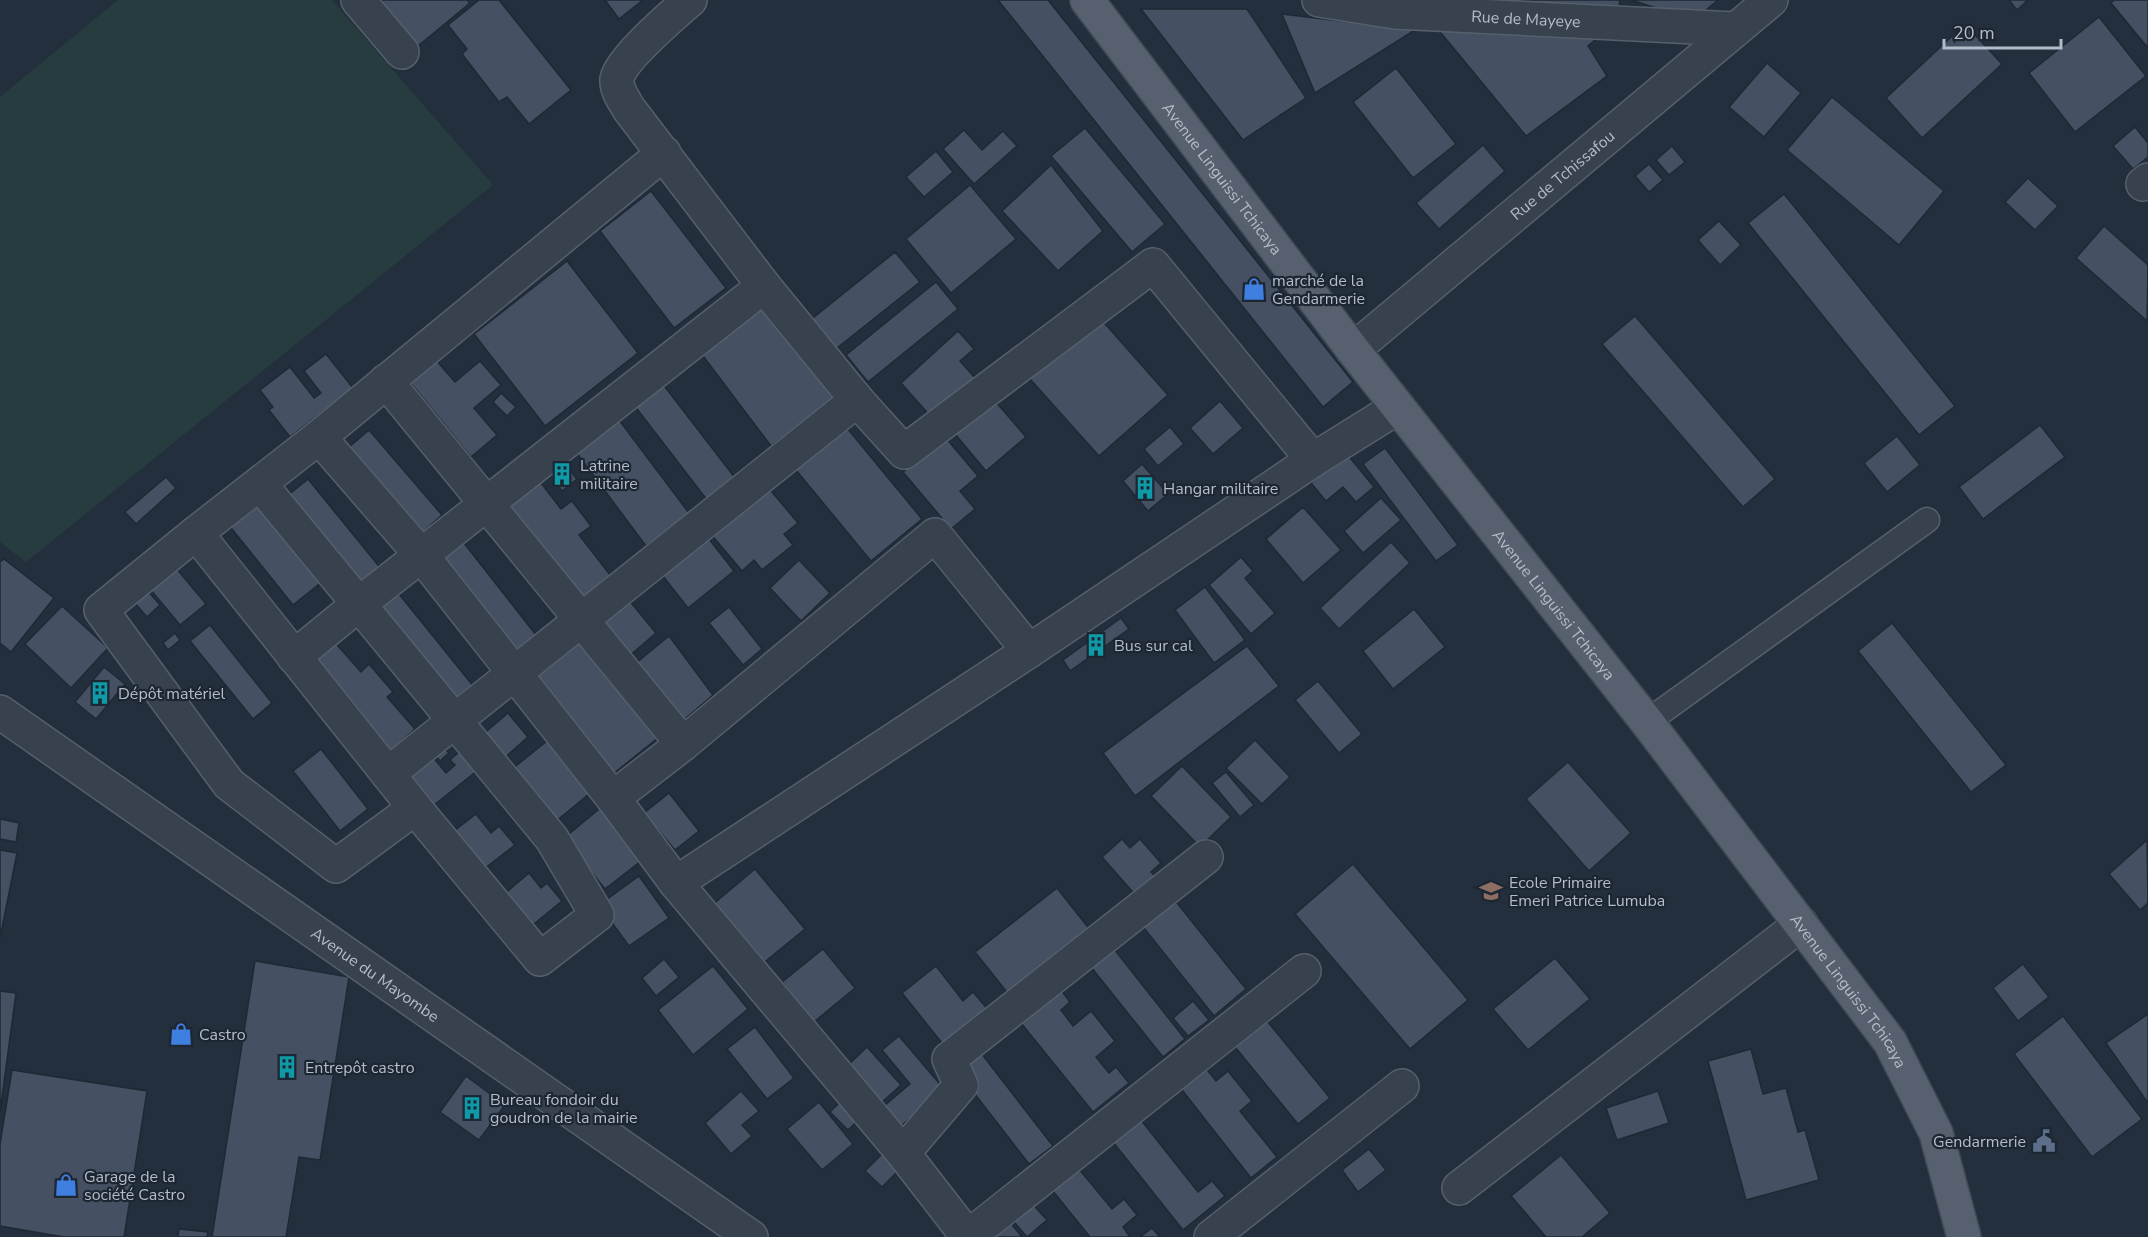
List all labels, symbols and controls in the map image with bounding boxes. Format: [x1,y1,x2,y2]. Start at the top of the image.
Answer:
street label: Rue de Mayeye [1471,6,1581,33]
scale bar [1944,12,2061,50]
text: 20 m [1953,21,1995,45]
street label: Avenue Linguissi Tchicaya [1157,98,1287,260]
street label: Rue de Tchissafou [1506,125,1620,226]
place label: marché de la Gendarmerie [1272,270,1365,310]
shop icon: marché de la Gendarmerie [1241,276,1267,302]
place label: Latrine militaire [580,455,638,495]
building icon: Latrine militaire [549,461,575,487]
building icon: Hangar militaire [1132,475,1158,501]
place label: Hangar militaire [1163,478,1278,500]
street label: Avenue Linguissi Tchicaya [1487,525,1620,685]
building icon: Bus sur cal [1083,632,1109,658]
place label: Bus sur cal [1114,635,1193,657]
building icon: Dépôt matériel [87,680,113,706]
place label: Dépôt matériel [118,683,225,705]
place label: Ecole Primaire Emeri Patrice Lumuba [1509,872,1665,912]
school or university icon: Ecole Primaire Emeri Patrice Lumuba [1478,878,1504,904]
street label: Avenue Linguissi Tchicaya [1784,909,1911,1072]
street label: Avenue du Mayombe [306,923,443,1028]
shop icon: Castro [168,1021,194,1047]
place label: Castro [199,1024,246,1046]
building icon: Entrepôt castro [274,1054,300,1080]
place label: Entrepôt castro [305,1057,415,1079]
place label: Bureau fondoir du goudron de la mairie [490,1089,637,1129]
building icon: Bureau fondoir du goudron de la mairie [459,1095,485,1121]
public building icon: Gendarmerie [2031,1128,2057,1154]
place label: Gendarmerie [1933,1131,2026,1153]
place label: Garage de la société Castro [84,1166,185,1206]
shop icon: Garage de la société Castro [53,1172,79,1198]

